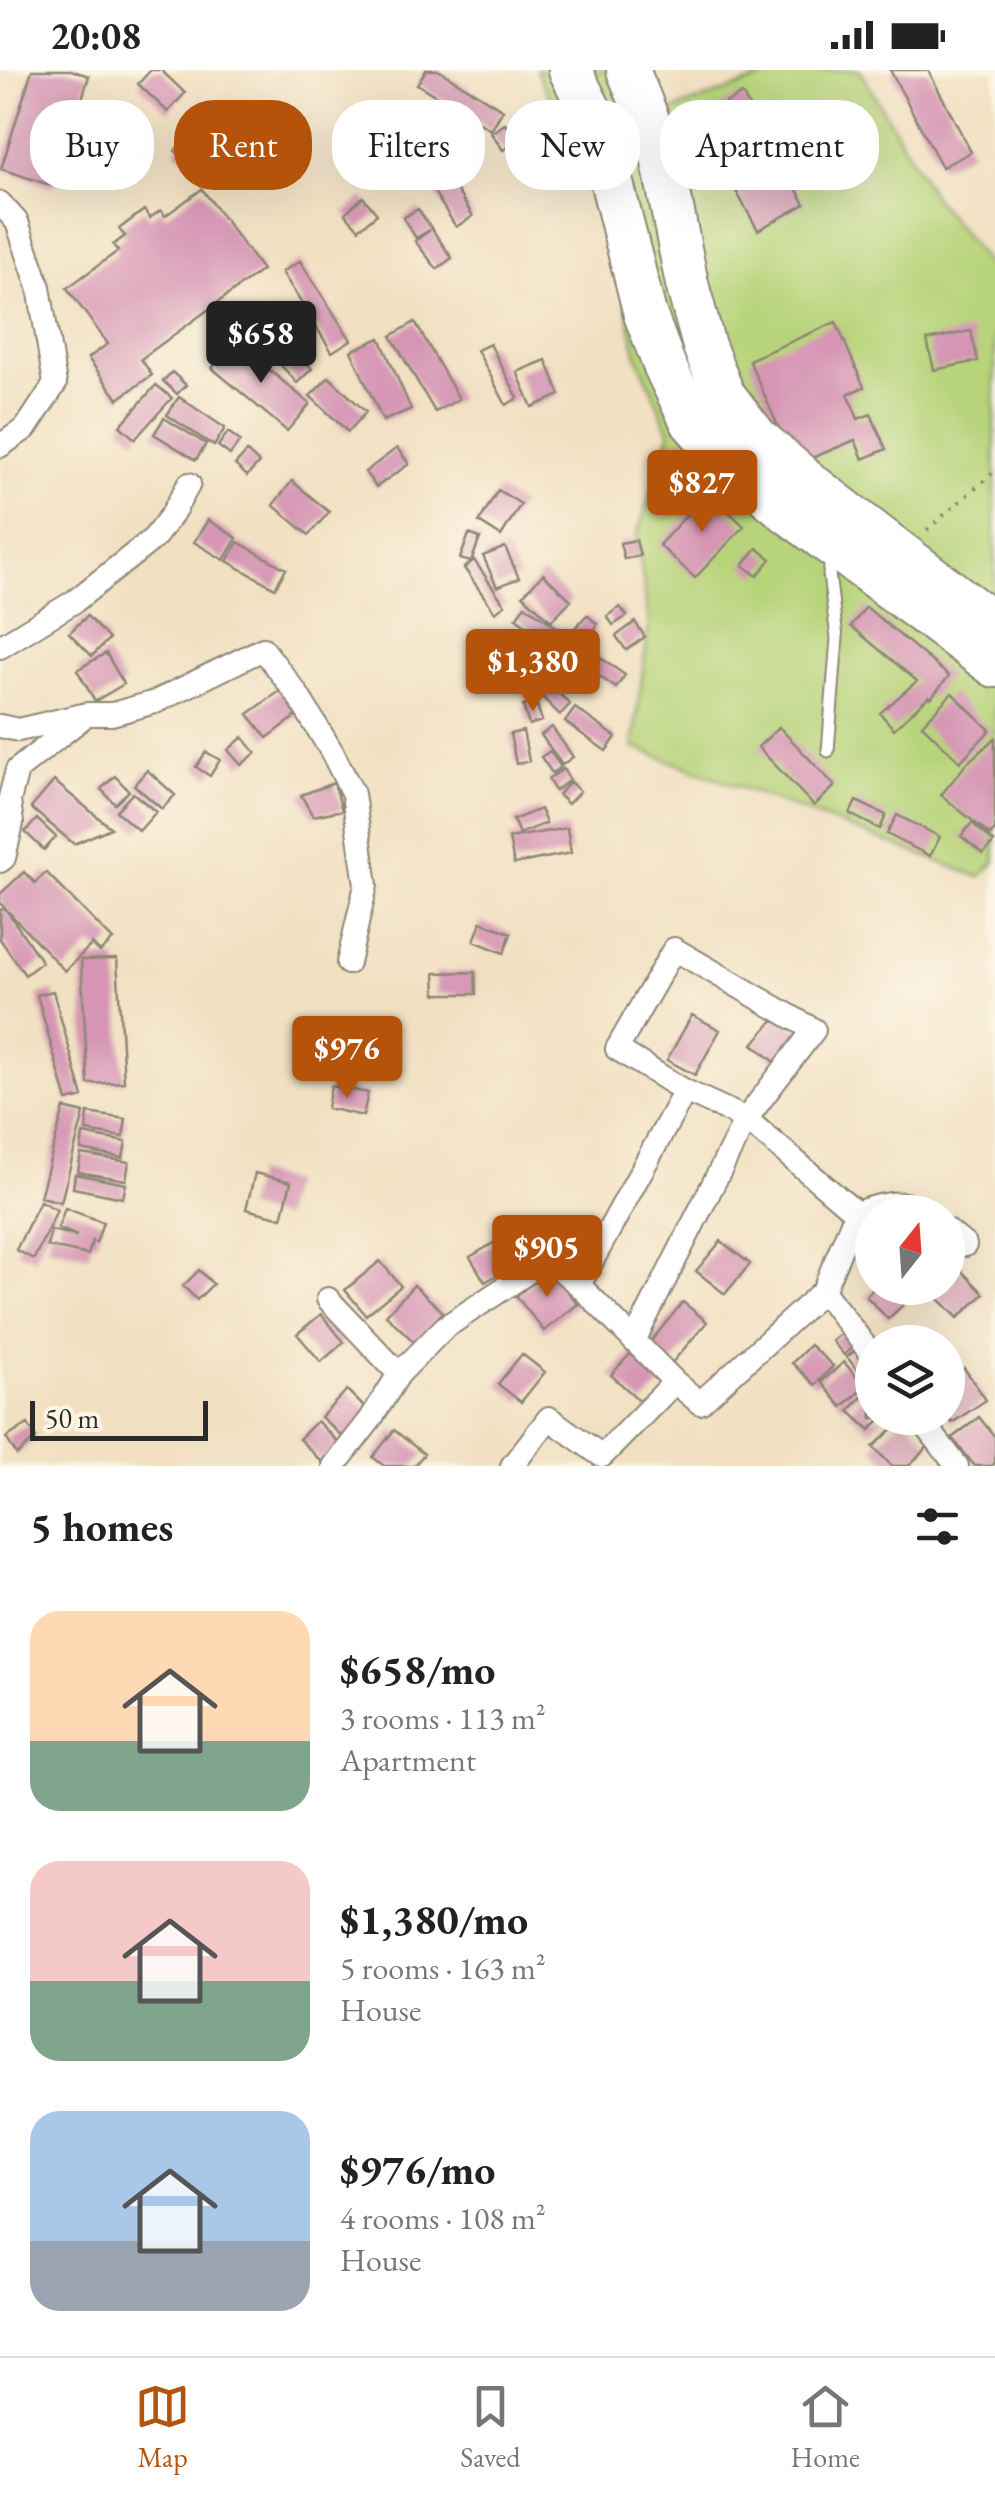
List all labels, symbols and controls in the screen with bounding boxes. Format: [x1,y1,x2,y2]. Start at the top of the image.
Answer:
text: 20:08 [50,11,141,60]
chip: Buy [30,100,154,190]
chip: Rent [174,100,312,190]
chip: Filters [332,100,485,190]
chip: New [505,100,640,190]
chip: Apartment [660,100,879,190]
pin: $658 [202,301,320,386]
text: $658 [228,312,294,354]
pin: $827 [643,450,761,535]
text: $827 [669,461,735,503]
pin: $1,380 [452,629,614,714]
text: $1,380 [488,640,578,682]
pin: $976 [288,1016,406,1101]
text: $976 [314,1027,380,1069]
north arrow [855,1195,965,1305]
map controls [855,1195,965,1435]
pin: $905 [488,1215,606,1300]
text: $905 [514,1226,580,1268]
button: layers [855,1325,965,1435]
scale bar [30,1396,208,1440]
text: 50 m [45,1400,99,1436]
text: 5 homes [30,1499,173,1554]
icon: filters [910,1499,965,1554]
text: $658/mo [340,1642,496,1697]
icon: home [110,1651,230,1771]
text: 3 rooms · 113 m² [340,1697,546,1739]
text: Apartment [340,1739,476,1781]
text: $1,380/mo [340,1892,528,1947]
icon: home [110,1901,230,2021]
text: 5 rooms · 163 m² [340,1947,546,1989]
text: House [340,1989,421,2031]
text: $976/mo [340,2142,496,2197]
icon: home [110,2151,230,2271]
text: 4 rooms · 108 m² [340,2197,546,2239]
text: House [340,2239,421,2281]
tab: Map [135,2379,190,2475]
tab: Saved [460,2379,520,2475]
tab: Home [791,2379,860,2475]

